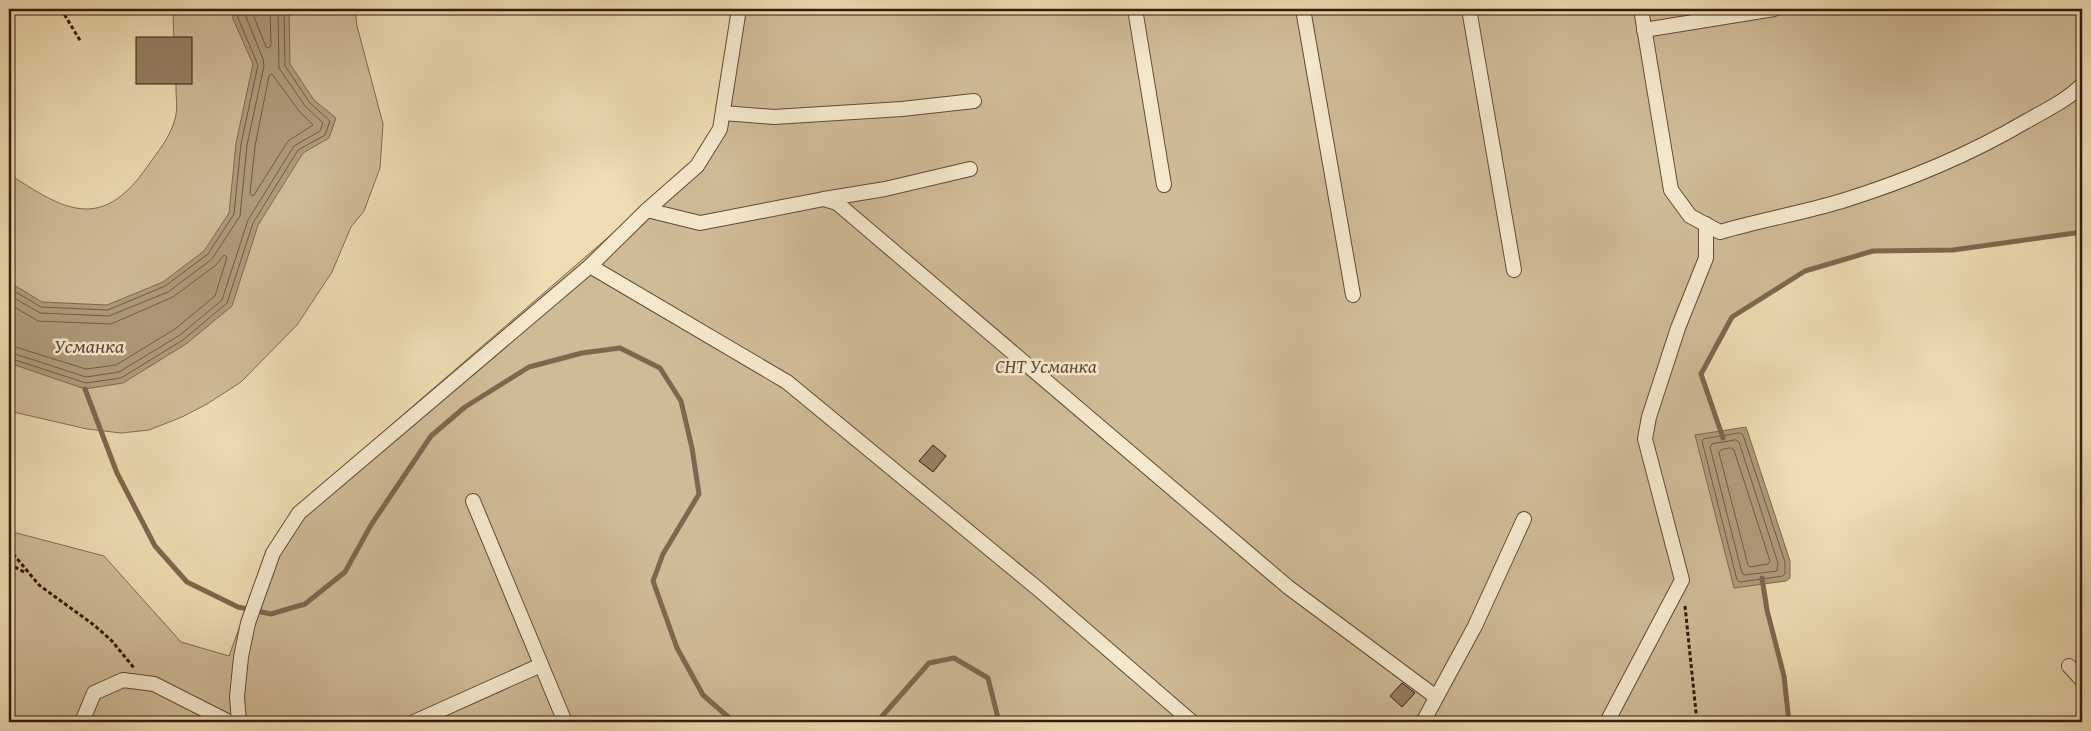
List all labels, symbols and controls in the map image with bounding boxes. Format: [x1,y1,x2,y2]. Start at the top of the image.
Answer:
water label: Усманка [54,331,125,360]
park label: СНТ Усманка [995,352,1097,380]

